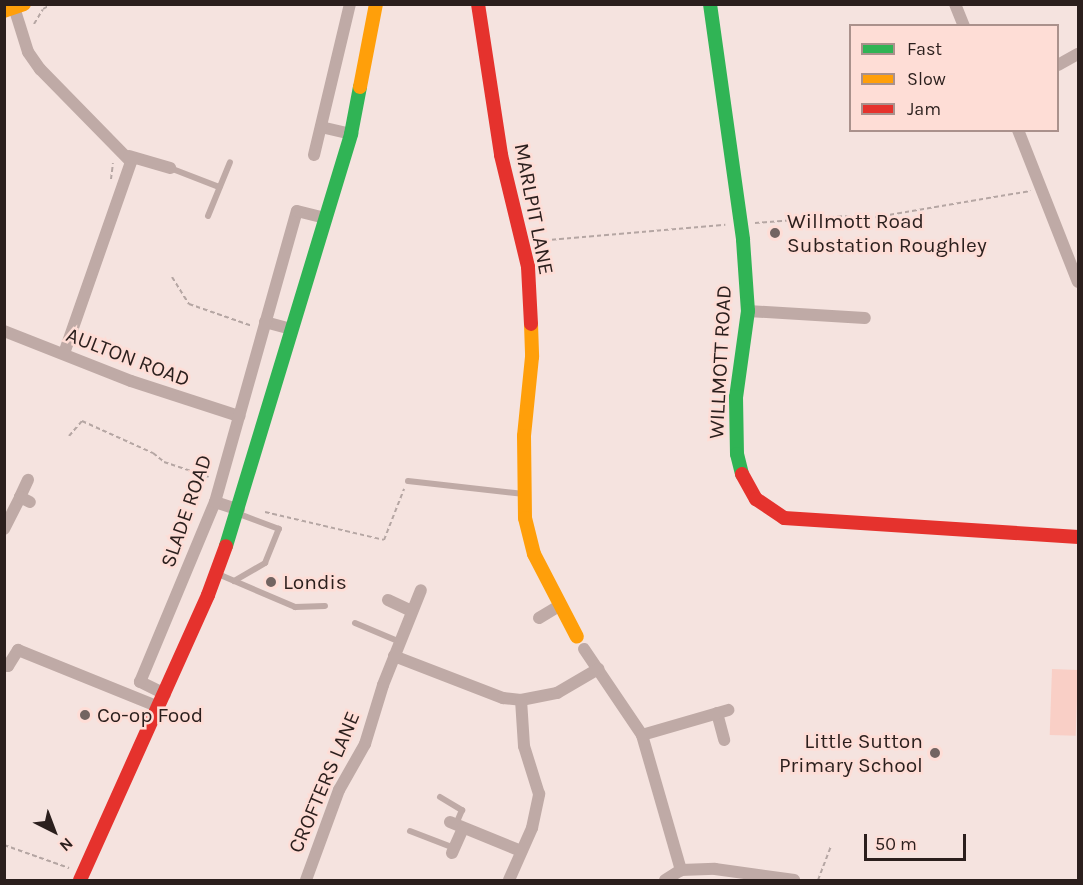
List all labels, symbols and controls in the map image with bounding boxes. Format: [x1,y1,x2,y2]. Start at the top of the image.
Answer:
legend [849,24,1059,132]
text: Fast [907,38,942,60]
text: Slow [907,68,946,90]
text: Jam [907,98,941,120]
street label: MARLPIT LANE [509,141,559,277]
place label: Willmott Road Substation Roughley [787,208,987,258]
marker: Willmott Road Substation Roughley [768,226,782,240]
street label: WILLMOTT ROAD [703,284,737,440]
street label: AULTON ROAD [63,322,193,392]
street label: SLADE ROAD [155,451,217,571]
place label: Londis [283,569,347,595]
marker: Londis [264,575,278,589]
place label: Co-op Food [97,702,203,728]
street label: CROFTERS LANE [283,707,365,857]
marker: Co-op Food [78,708,92,722]
place label: Little Sutton Primary School [779,728,923,778]
marker: Little Sutton Primary School [928,746,942,760]
north arrow [24,801,84,861]
scale bar [867,822,969,860]
text: 50 m [875,833,917,855]
text: N [56,834,77,856]

